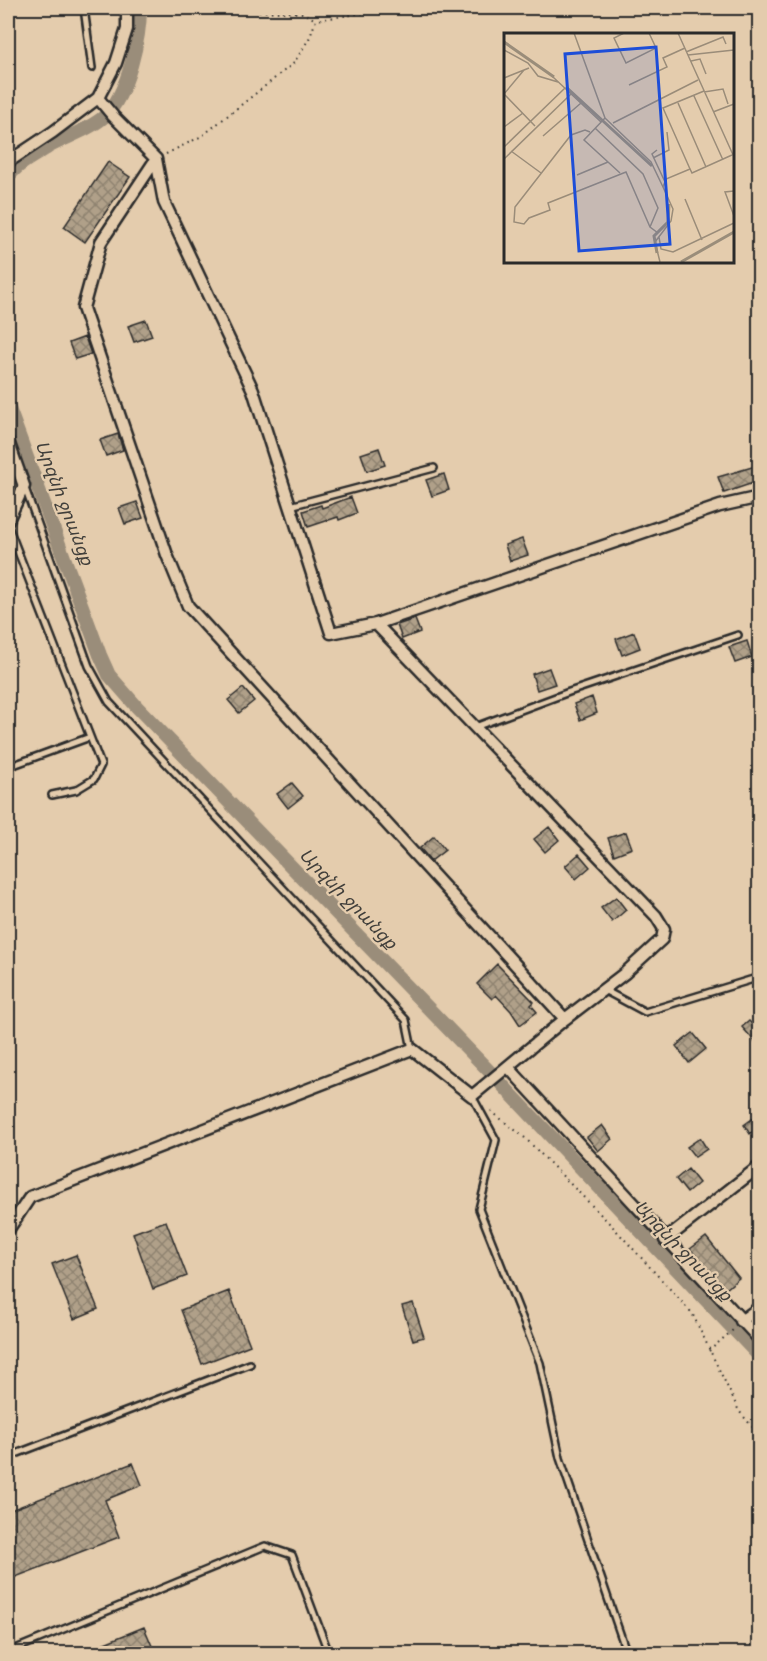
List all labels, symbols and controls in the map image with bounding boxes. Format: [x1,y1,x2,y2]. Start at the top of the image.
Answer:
inset map [504,33,734,262]
water label: Արզնի ջրանցք [31,438,98,569]
water label: Արզնի ջրանցք [295,844,402,955]
water label: Արզնի ջրանցք [630,1196,737,1307]

